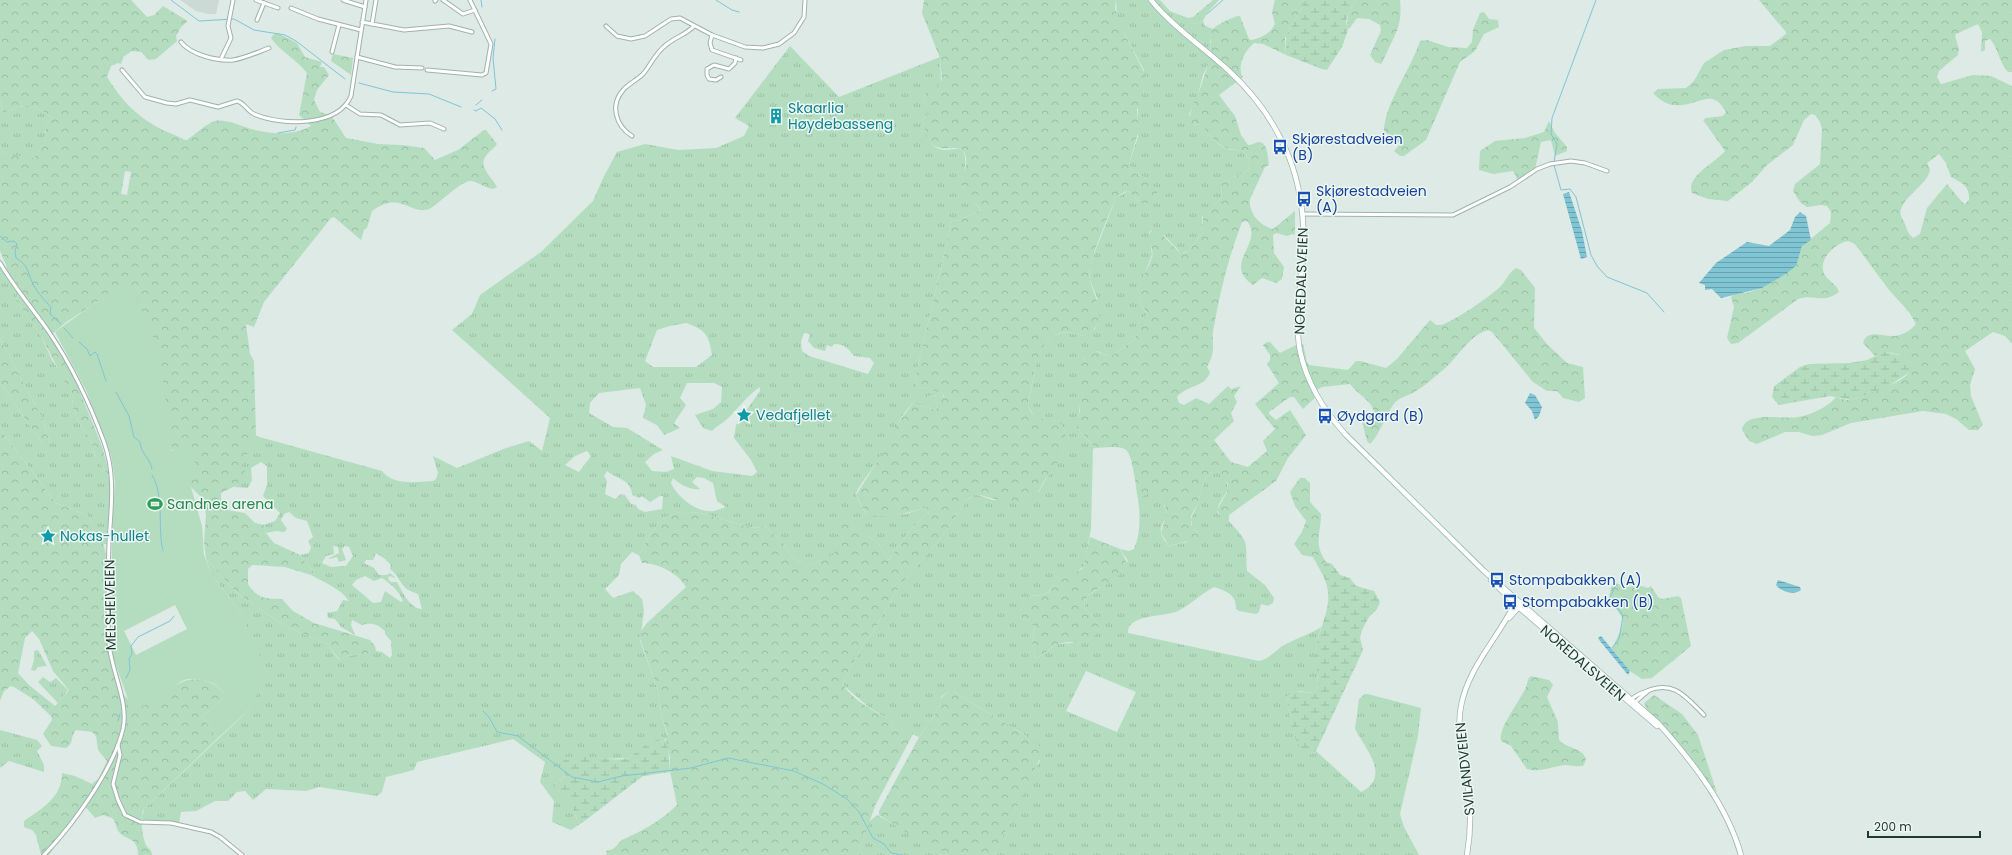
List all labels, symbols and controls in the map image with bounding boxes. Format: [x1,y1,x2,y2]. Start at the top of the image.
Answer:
place label: Skaarlia Høydebasseng [788,98,893,134]
building icon: Skaarlia Høydebasseng [767,107,785,125]
place label: Skjørestadveien (B) [1292,129,1403,165]
bus stop icon: Skjørestadveien (B) [1271,138,1289,156]
place label: Skjørestadveien (A) [1316,181,1427,217]
bus stop icon: Skjørestadveien (A) [1295,190,1313,208]
street label: NOREDALSVEIEN [1289,227,1313,335]
place label: Vedafjellet [756,405,831,425]
place icon: Vedafjellet [735,406,753,424]
place label: Øydgard (B) [1337,406,1424,426]
bus stop icon: Øydgard (B) [1316,407,1334,425]
place label: Sandnes arena [167,494,274,514]
sports icon: Sandnes arena [146,495,164,513]
place label: Nokas-hullet [60,526,149,546]
place icon: Nokas-hullet [39,527,57,545]
street label: MELSHEIVEIEN [99,559,121,651]
place label: Stompabakken (A) [1509,570,1642,590]
bus stop icon: Stompabakken (A) [1488,571,1506,589]
place label: Stompabakken (B) [1522,592,1654,612]
bus stop icon: Stompabakken (B) [1501,593,1519,611]
street label: NOREDALSVEIEN [1536,620,1630,706]
street label: SVILANDVEIEN [1450,721,1480,817]
scale bar [1868,813,1980,839]
text: 200 m [1874,818,1912,835]

